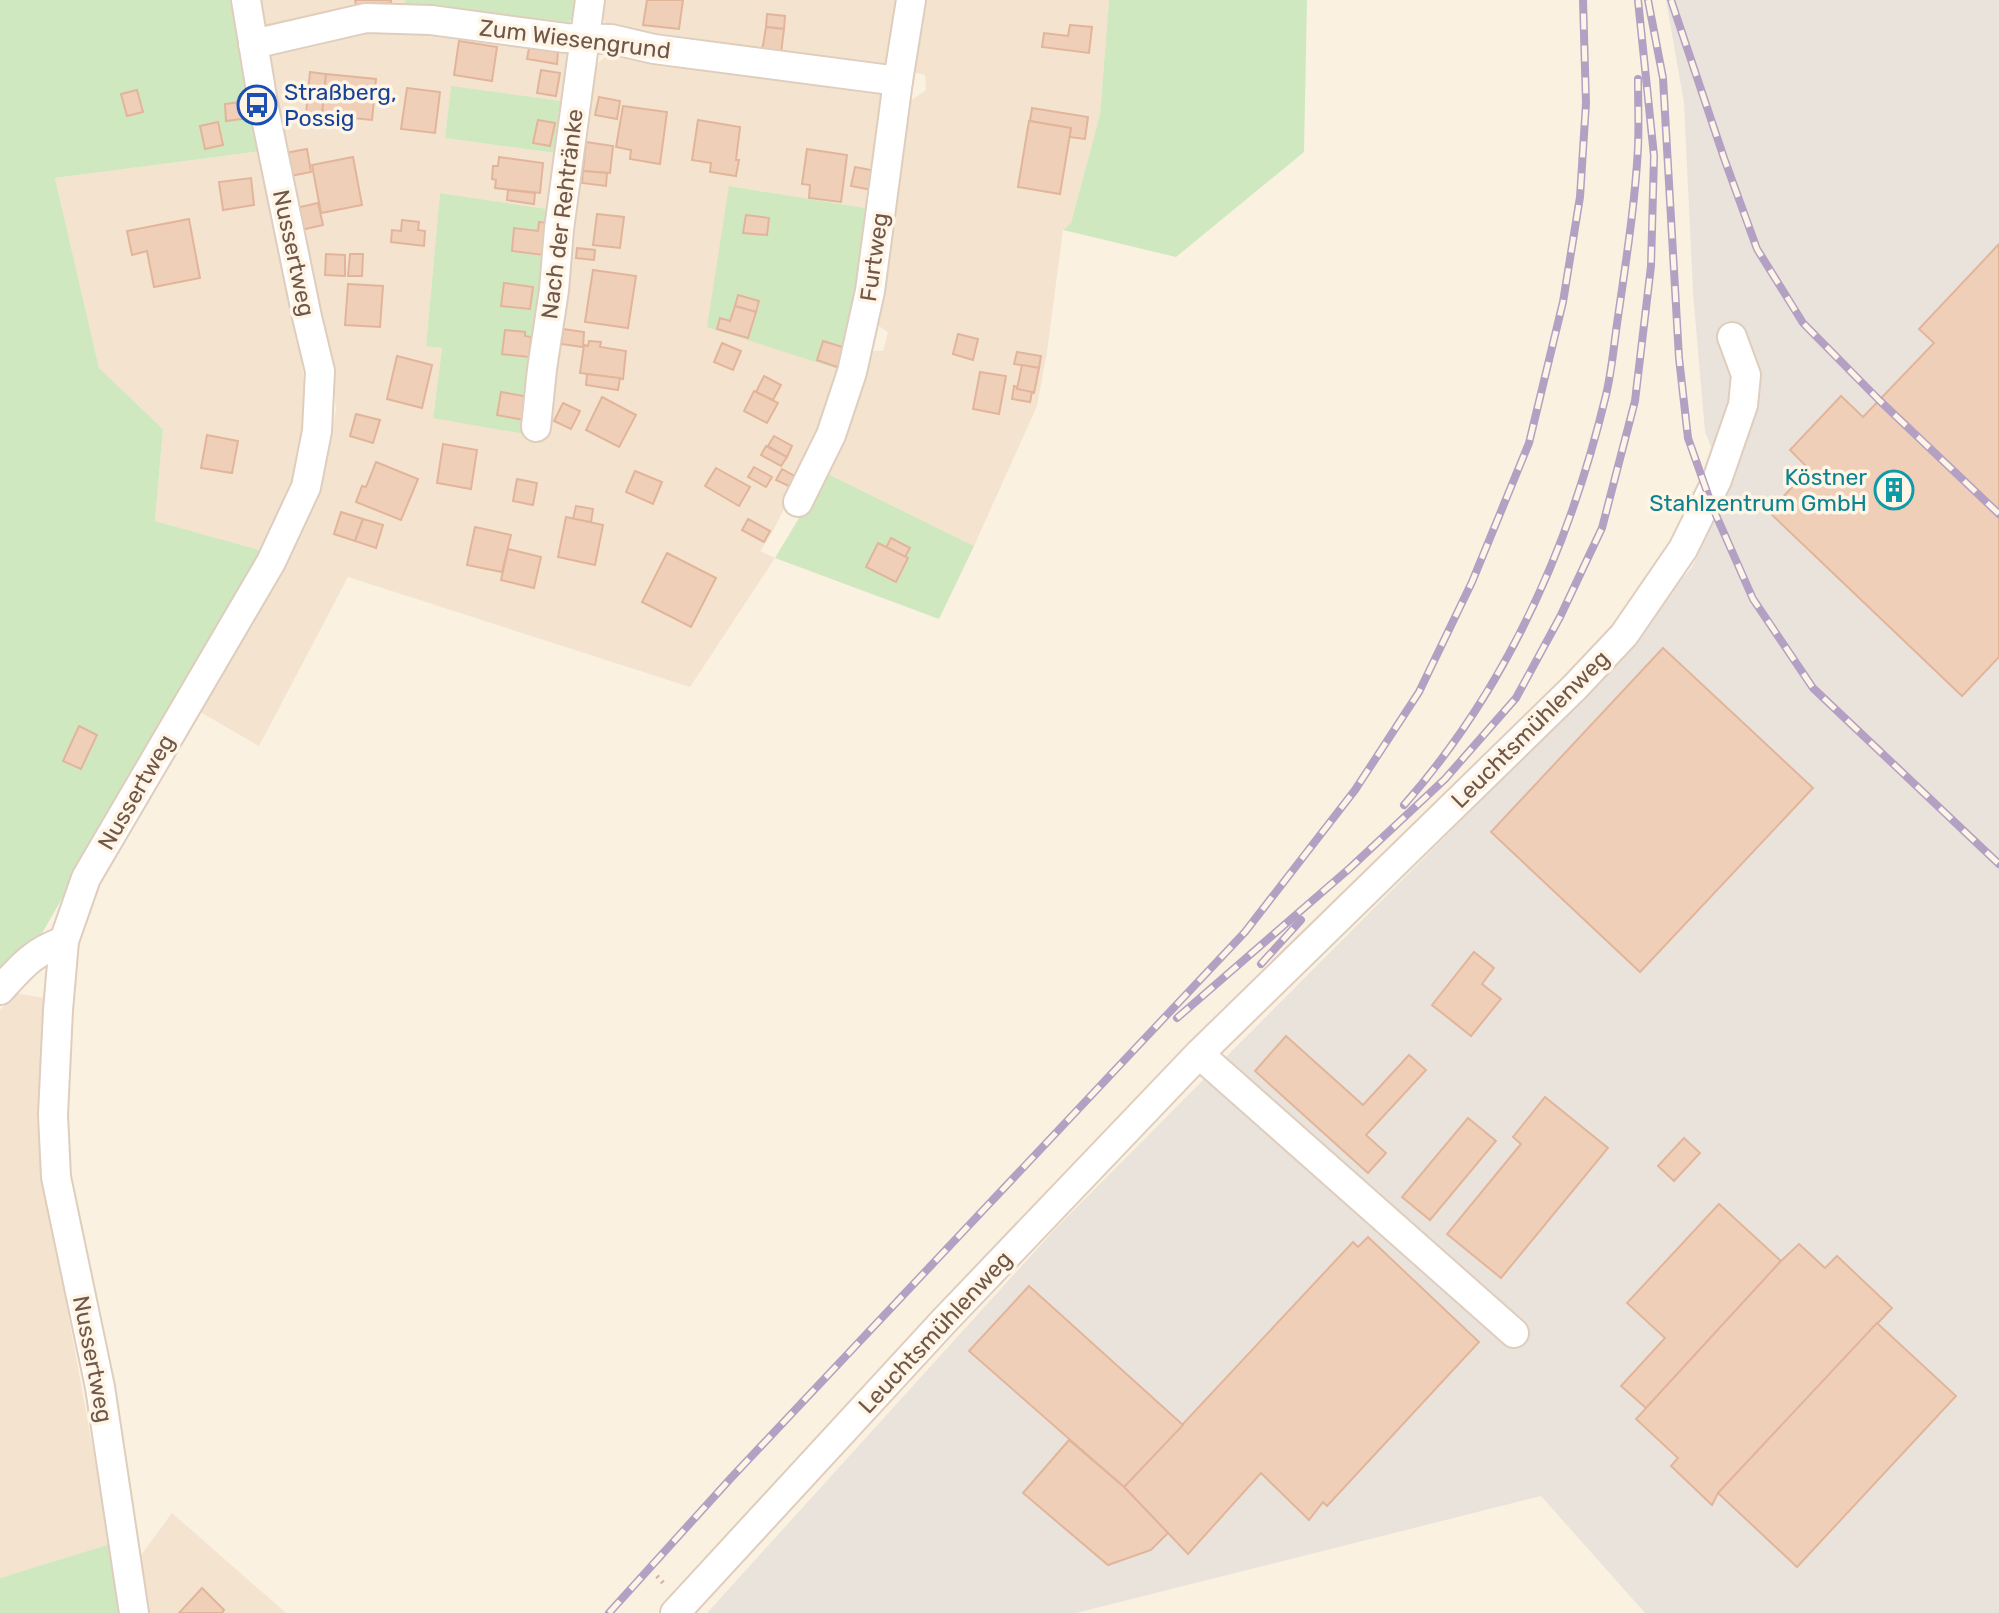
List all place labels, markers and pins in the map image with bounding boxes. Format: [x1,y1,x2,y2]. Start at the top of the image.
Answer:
place label: Straßberg, Possig [284,78,397,132]
bus stop icon: Straßberg, Possig [236,84,278,126]
place label: Köstner Stahlzentrum GmbH [1649,463,1867,517]
building icon: Köstner Stahlzentrum GmbH [1873,469,1915,511]

